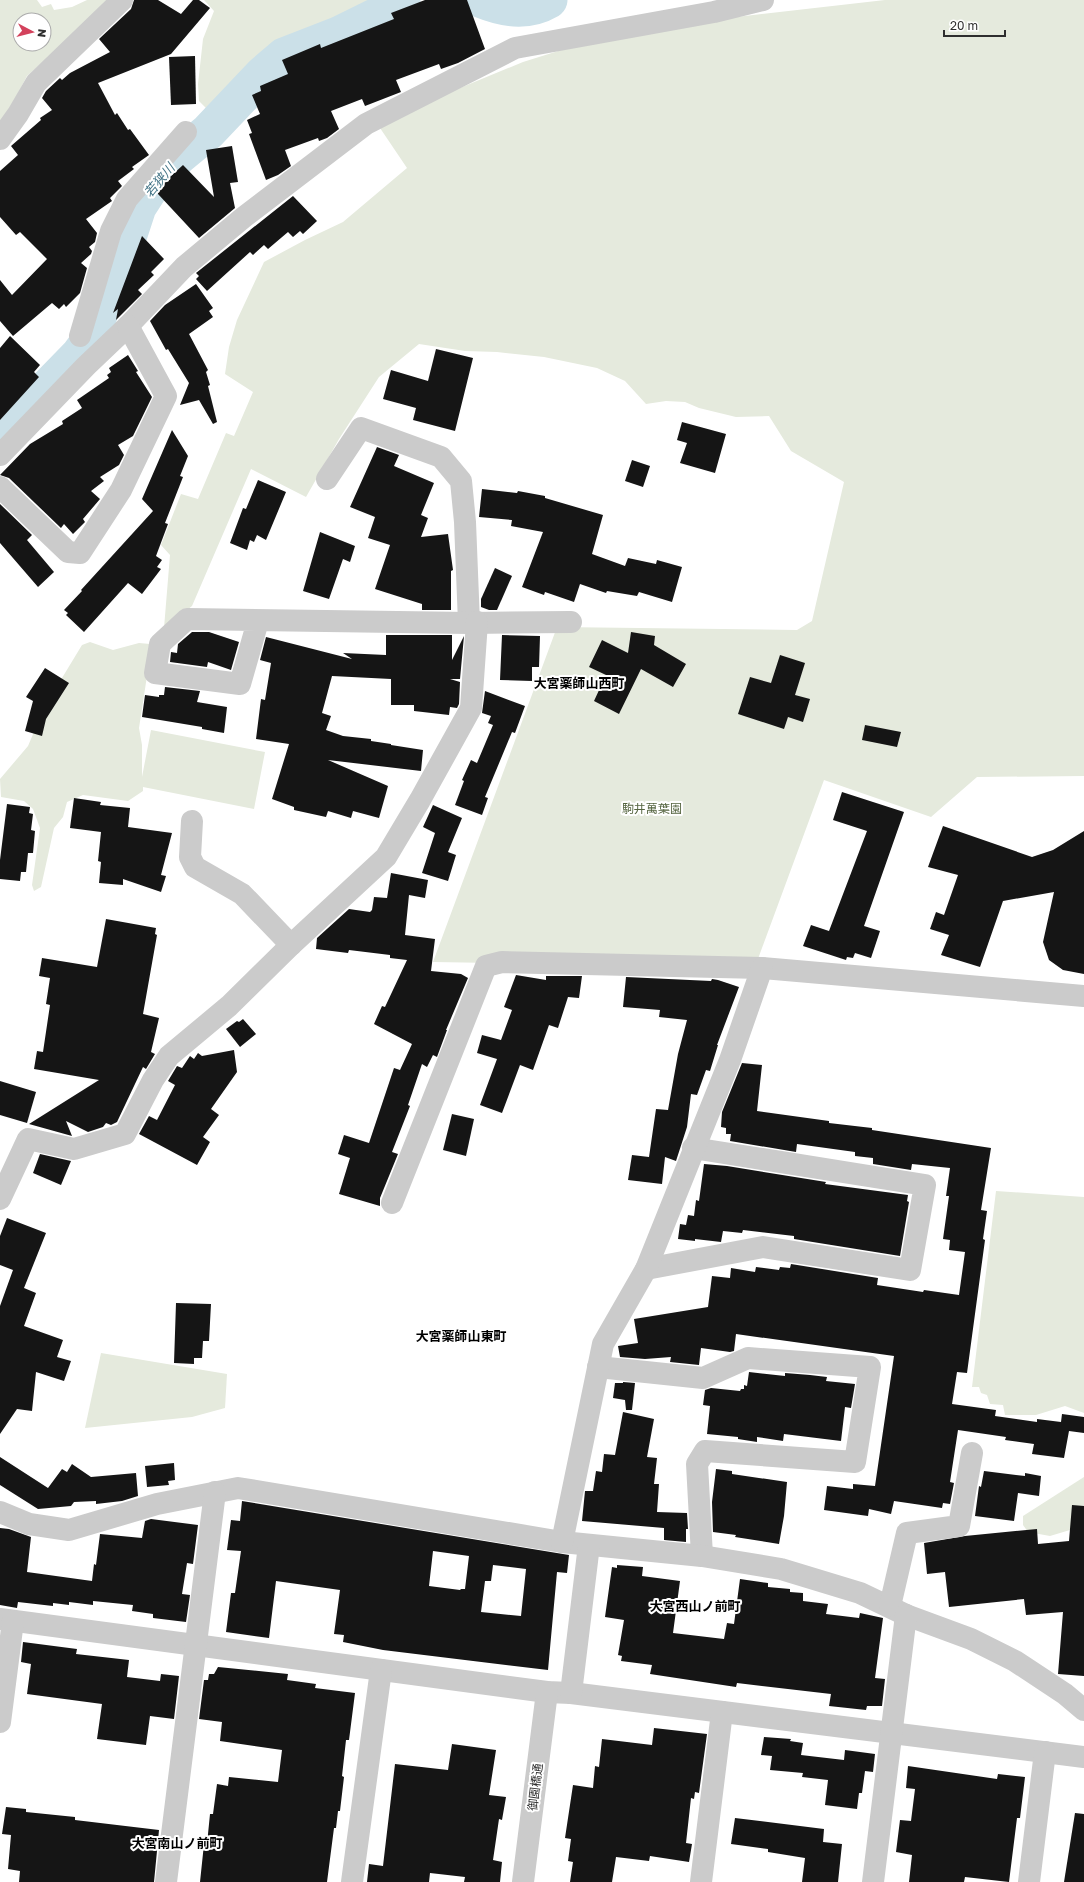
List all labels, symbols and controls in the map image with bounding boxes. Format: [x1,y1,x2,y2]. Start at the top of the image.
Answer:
north arrow [12,12,52,52]
scale bar [944,12,1005,38]
text: 20 m [950,18,978,33]
text: N [35,28,49,38]
water label: 若狭川 [140,158,179,200]
district label: 大宮薬師山西町 [533,675,625,691]
park label: 駒井萬葉園 [622,801,682,816]
district label: 大宮薬師山東町 [415,1328,507,1344]
district label: 大宮西山ノ前町 [649,1598,741,1614]
street label: 御園橋通 [525,1762,545,1812]
district label: 大宮南山ノ前町 [131,1835,223,1851]

